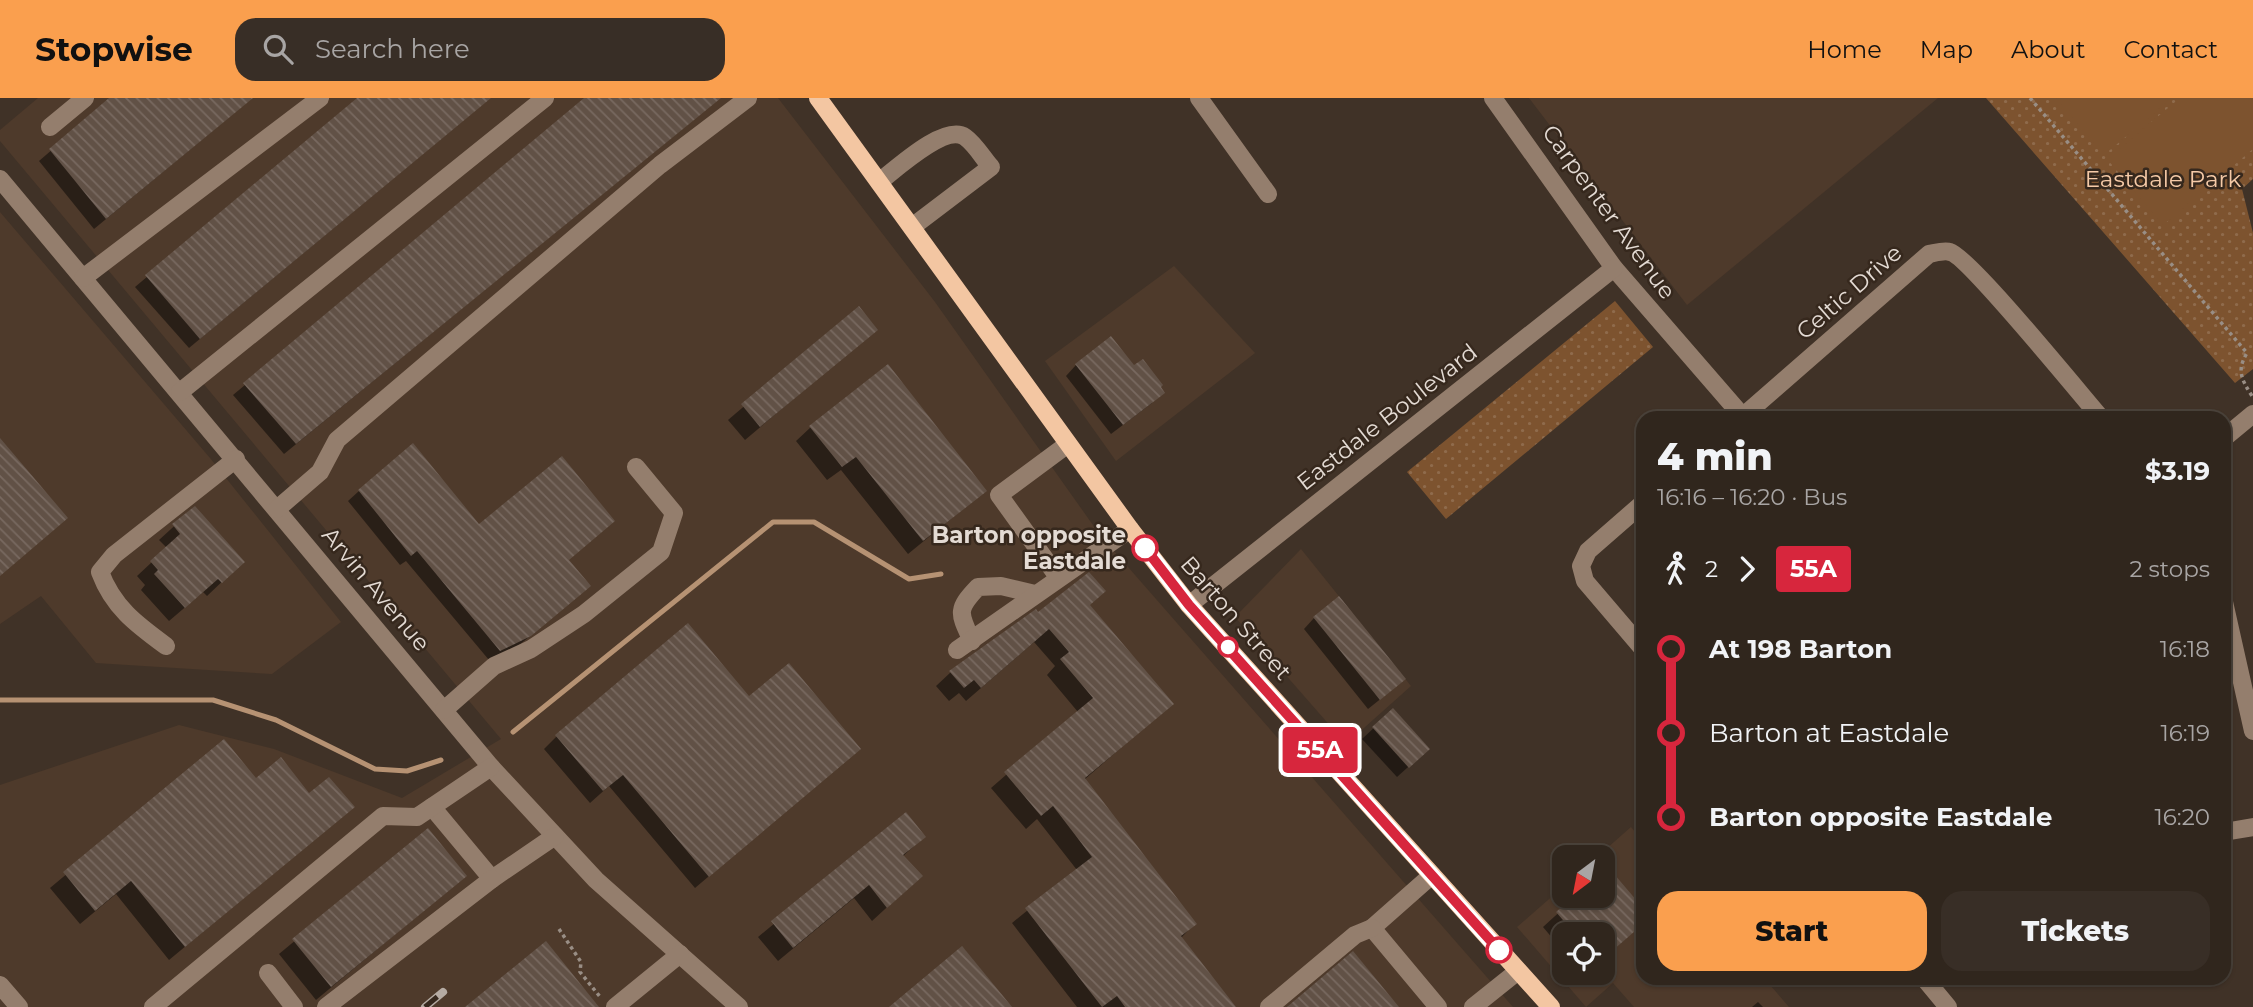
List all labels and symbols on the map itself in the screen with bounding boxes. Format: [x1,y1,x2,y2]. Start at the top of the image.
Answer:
street label: Carpenter Avenue [1536,119,1682,305]
park label: Eastdale Park [2085,165,2242,193]
street label: Celtic Drive [1791,239,1907,345]
street label: Eastdale Boulevard [1291,338,1483,496]
street label: Arvin Avenue [316,521,436,657]
place label: Barton opposite Eastdale [932,521,1126,575]
marker: Barton opposite Eastdale [1132,535,1158,561]
street label: Barton Street [1175,550,1297,686]
unlabelled marker [1218,637,1238,657]
line badge: 55A [1280,727,1360,773]
north arrow [1552,845,1615,908]
unlabelled marker [1486,937,1512,963]

